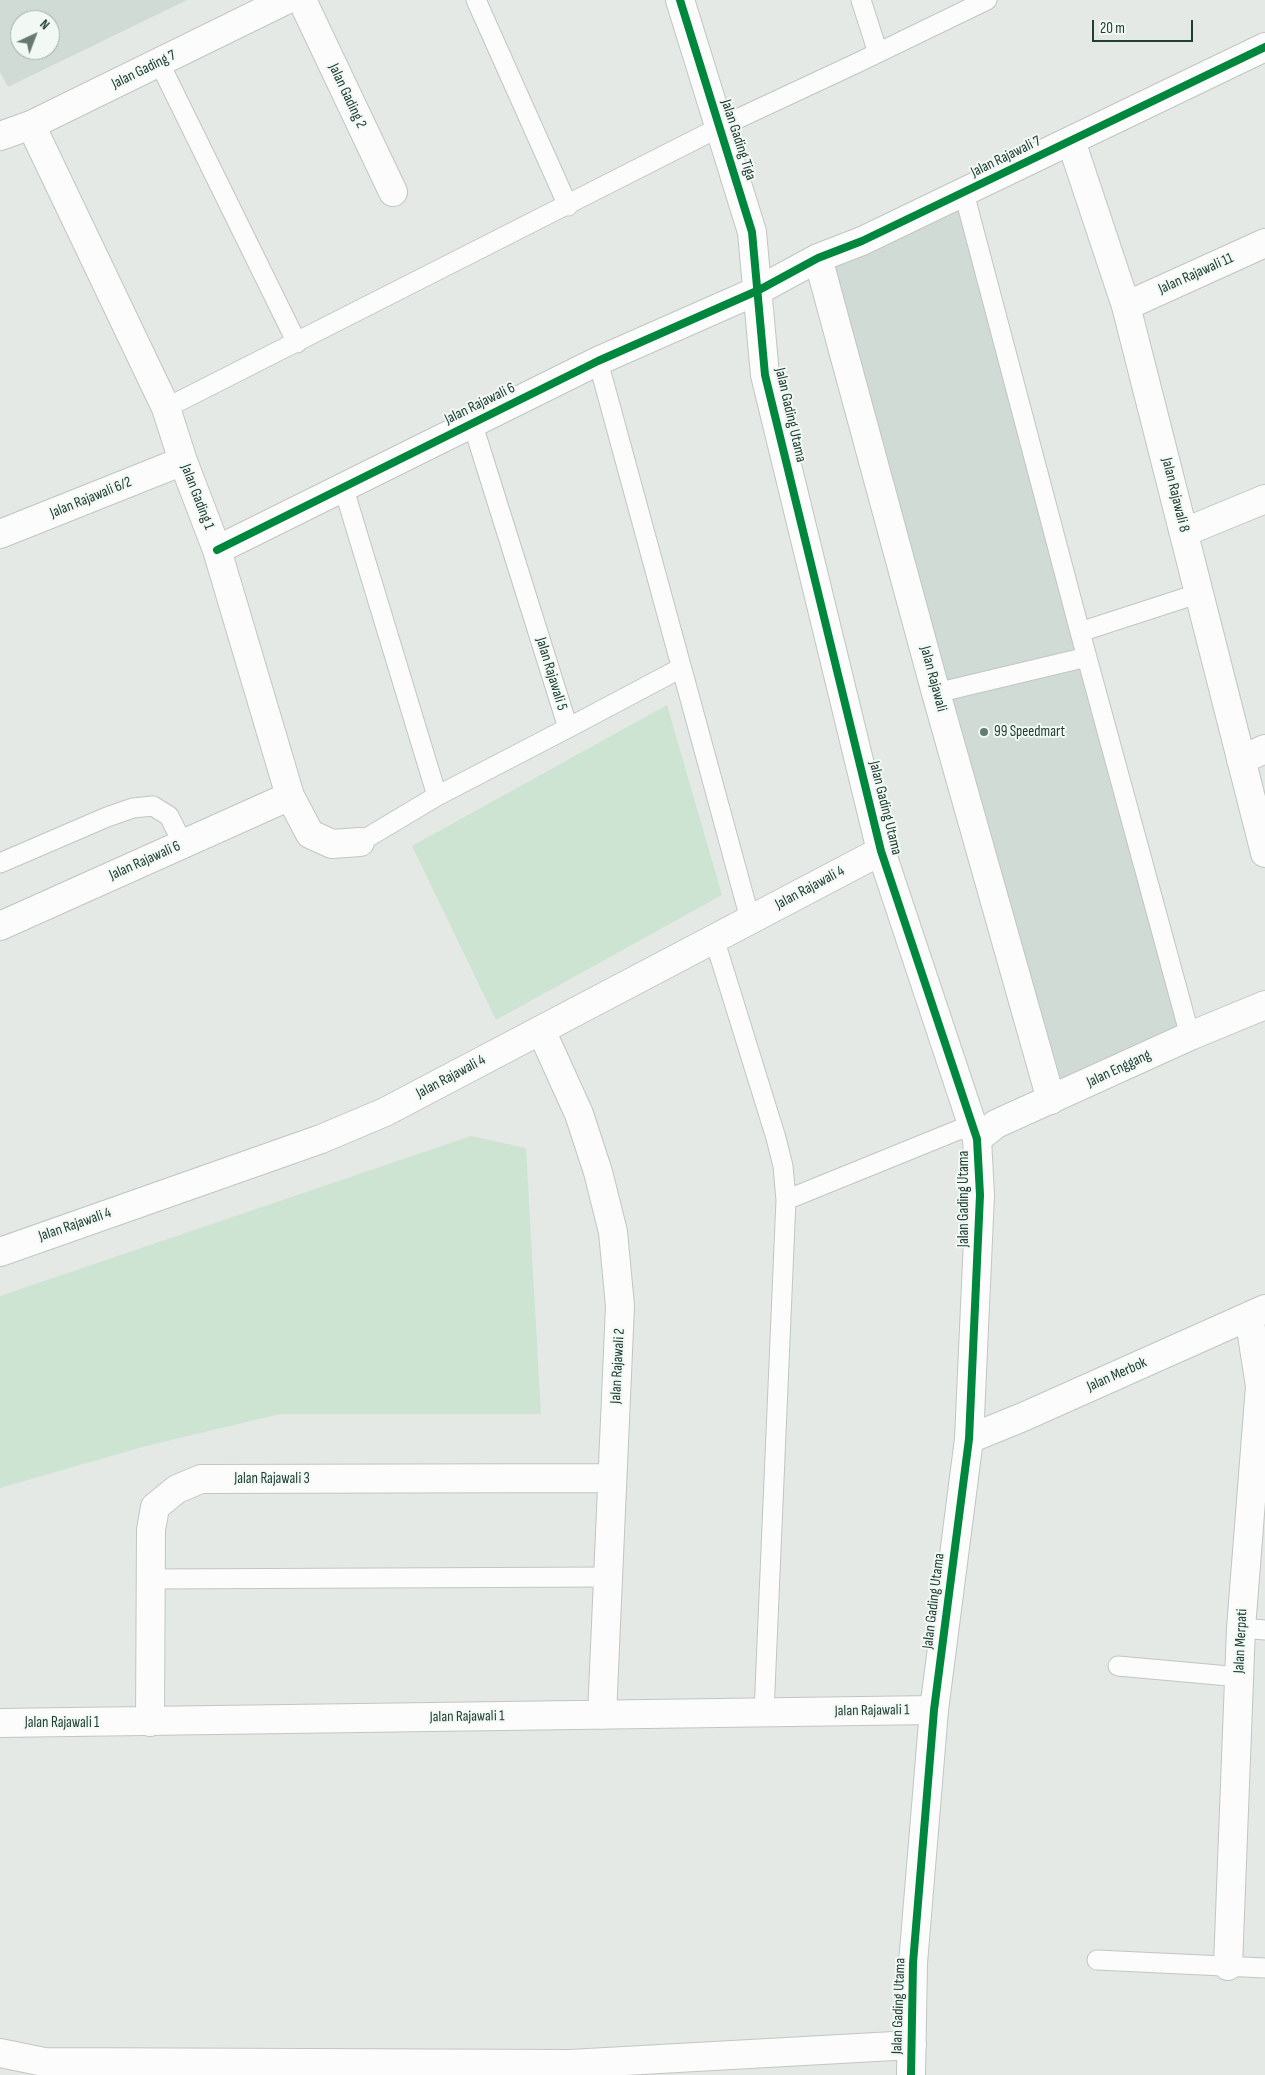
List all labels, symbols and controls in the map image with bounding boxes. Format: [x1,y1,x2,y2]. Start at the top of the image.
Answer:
north arrow [10,10,60,60]
scale bar [1095,10,1196,42]
text: N [36,16,53,33]
text: 20 m [1100,19,1125,38]
street label: Jalan Gading 7 [109,47,179,93]
street label: Jalan Gading 2 [324,61,370,131]
street label: Jalan Gading Tiga [717,97,759,183]
street label: Jalan Rajawali 7 [968,132,1044,182]
street label: Jalan Rajawali 11 [1156,250,1236,298]
street label: Jalan Gading Utama [770,366,810,464]
street label: Jalan Rajawali 6 [442,379,518,429]
street label: Jalan Rajawali 8 [1157,456,1193,534]
street label: Jalan Gading 1 [176,462,218,532]
street label: Jalan Rajawali 6/2 [48,473,134,523]
street label: Jalan Rajawali 5 [531,635,571,713]
street label: Jalan Rajawali [916,644,950,714]
place label: 99 Speedmart [994,723,1065,741]
marker: 99 Speedmart [978,726,990,738]
street label: Jalan Gading Utama [865,759,905,857]
street label: Jalan Rajawali 6 [107,837,183,885]
street label: Jalan Rajawali 4 [772,862,848,914]
street label: Jalan Enggang [1084,1046,1154,1092]
street label: Jalan Rajawali 4 [413,1051,489,1103]
street label: Jalan Gading Utama [955,1151,973,1247]
street label: Jalan Rajawali 4 [36,1204,114,1246]
street label: Jalan Rajawali 2 [607,1328,629,1404]
street label: Jalan Merbok [1084,1354,1150,1396]
street label: Jalan Rajawali 3 [234,1470,310,1488]
street label: Jalan Gading Utama [919,1552,949,1650]
street label: Jalan Merpati [1230,1608,1252,1674]
street label: Jalan Rajawali 1 [835,1701,909,1721]
street label: Jalan Rajawali 1 [430,1707,504,1727]
street label: Jalan Rajawali 1 [25,1714,99,1732]
street label: Jalan Gading Utama [888,1958,910,2054]

